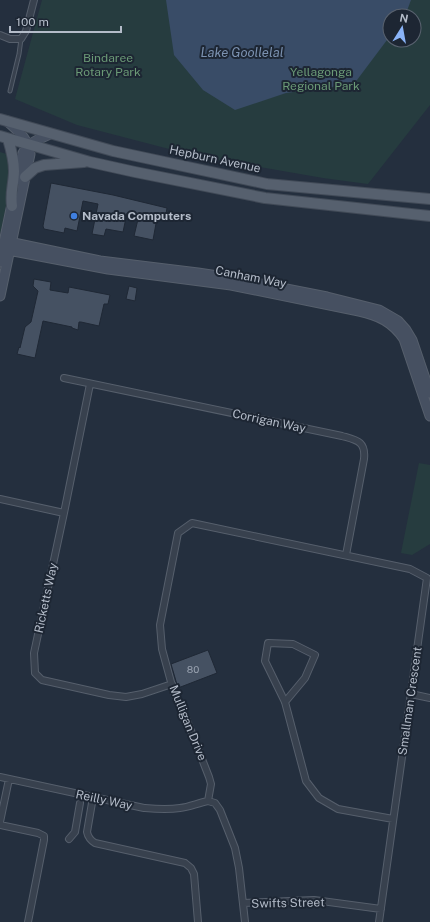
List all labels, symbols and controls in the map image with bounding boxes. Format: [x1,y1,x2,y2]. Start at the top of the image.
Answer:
scale bar [10,8,121,34]
north arrow [382,8,422,48]
text: N [399,11,409,25]
text: 100 m [16,15,49,29]
water label: Lake Goollelal [201,45,284,60]
park label: Bindaree Rotary Park [75,51,141,79]
park label: Yellagonga Regional Park [282,65,360,93]
street label: Hepburn Avenue [168,142,262,176]
place label: Navada Computers [82,209,191,223]
marker: Navada Computers [69,211,79,221]
street label: Canham Way [214,263,288,291]
street label: Corrigan Way [231,406,308,436]
street label: Ricketts Way [32,561,60,634]
street label: Smallman Crescent [395,646,425,756]
house number: 80 [187,663,199,675]
street label: Mulligan Drive [166,683,210,763]
street label: Reilly Way [74,787,134,813]
street label: Swifts Street [251,895,325,911]

